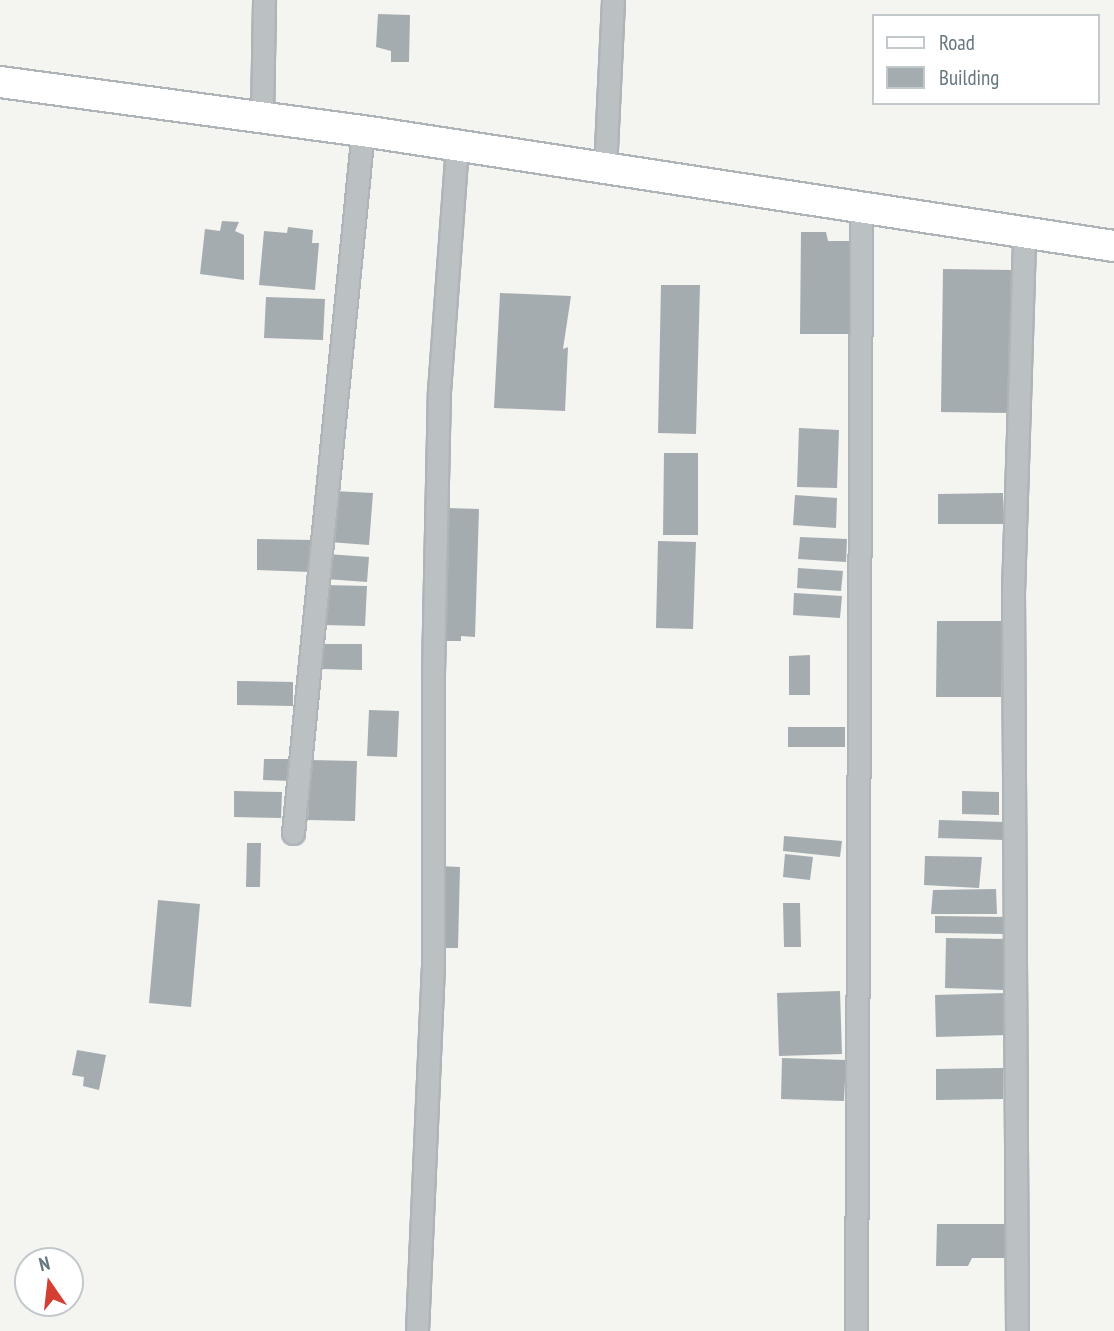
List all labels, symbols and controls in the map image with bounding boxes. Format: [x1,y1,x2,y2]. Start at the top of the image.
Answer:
legend [872,14,1100,105]
text: Road [939,29,975,56]
text: Building [939,64,999,91]
north arrow [14,1247,84,1317]
text: N [37,1251,52,1276]

